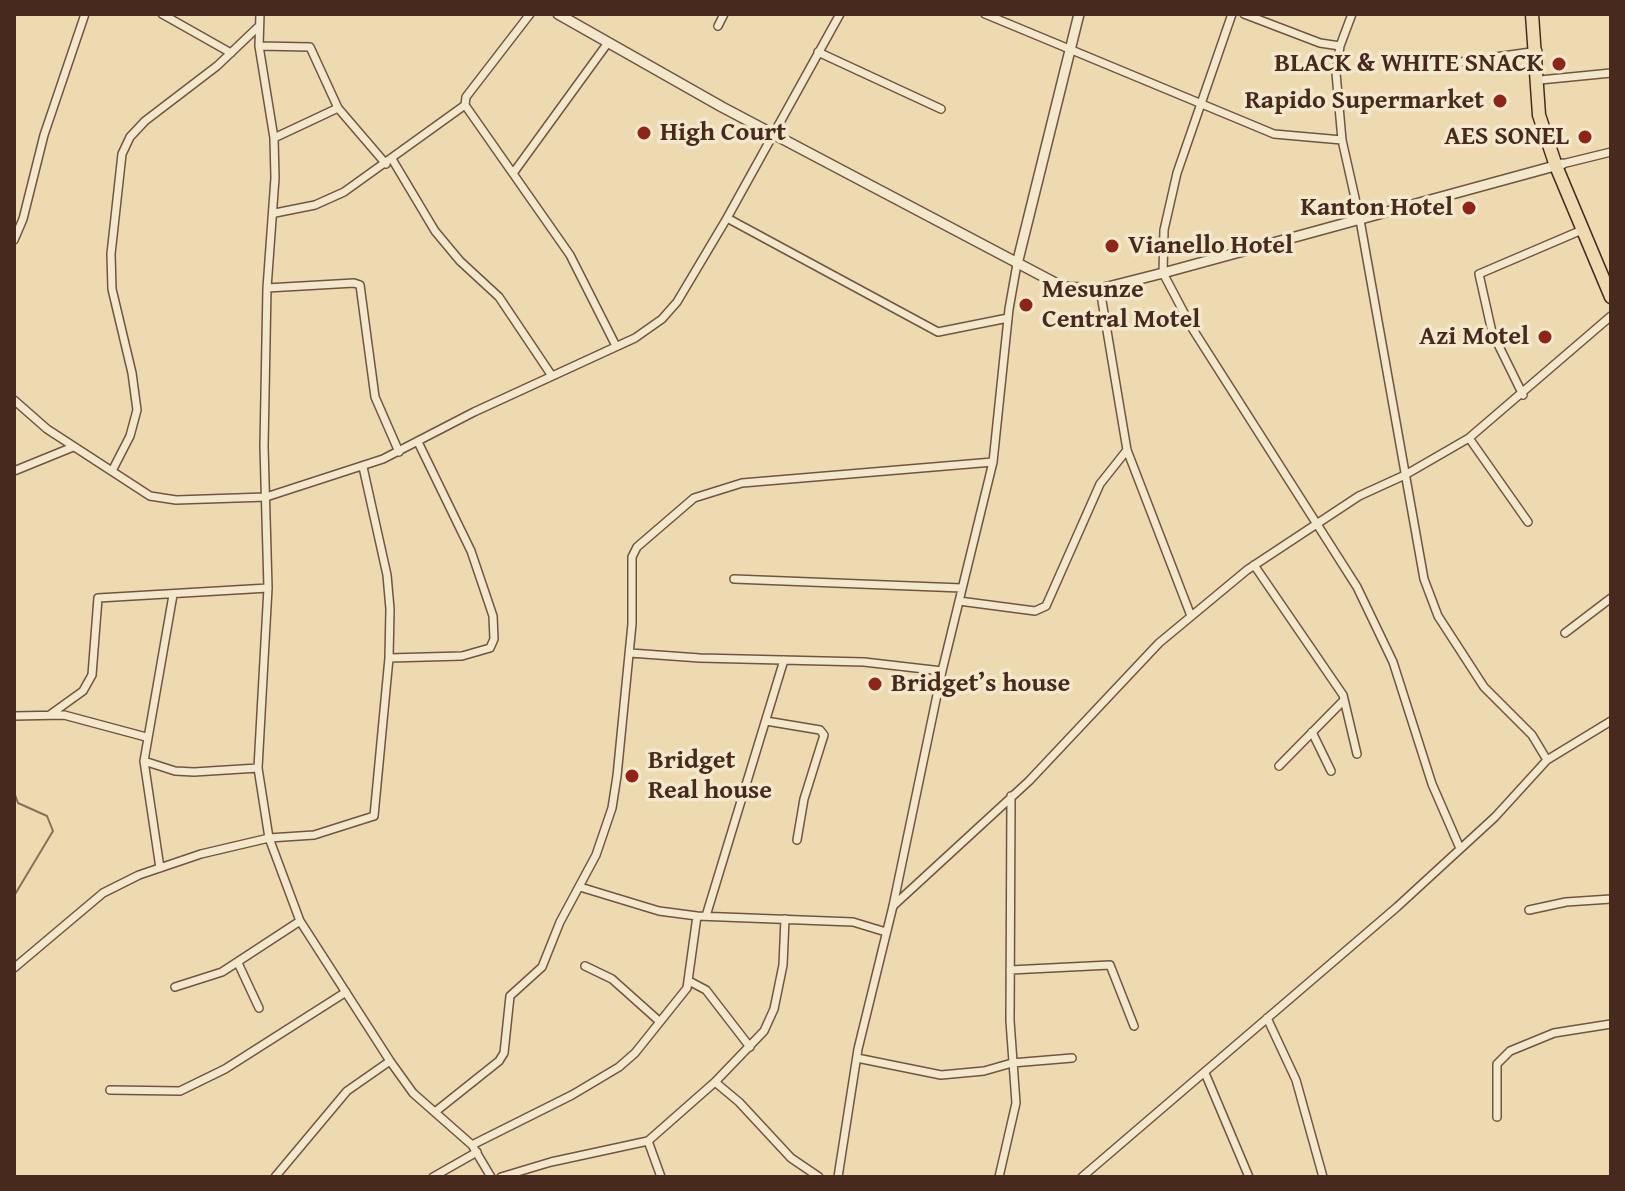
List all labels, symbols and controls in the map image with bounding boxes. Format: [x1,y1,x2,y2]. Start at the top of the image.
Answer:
place label: BLACK & WHITE SNACK [1274,48,1543,80]
marker: BLACK & WHITE SNACK [1550,55,1568,73]
place label: Rapido Supermarket [1245,85,1484,117]
marker: Rapido Supermarket [1491,92,1509,110]
place label: High Court [660,117,786,149]
place label: AES SONEL [1444,121,1569,153]
marker: High Court [635,124,653,142]
marker: AES SONEL [1576,128,1594,146]
place label: Kanton Hotel [1301,192,1453,224]
marker: Kanton Hotel [1460,199,1478,217]
place label: Vianello Hotel [1128,230,1293,262]
marker: Vianello Hotel [1103,237,1121,255]
place label: Mesunze Central Motel [1042,274,1200,336]
marker: Mesunze Central Motel [1017,296,1035,314]
place label: Azi Motel [1419,321,1529,353]
marker: Azi Motel [1536,328,1554,346]
place label: Bridget’s house [891,668,1070,700]
marker: Bridget’s house [866,675,884,693]
place label: Bridget Real house [648,745,772,806]
marker: Bridget Real house [623,767,641,785]

